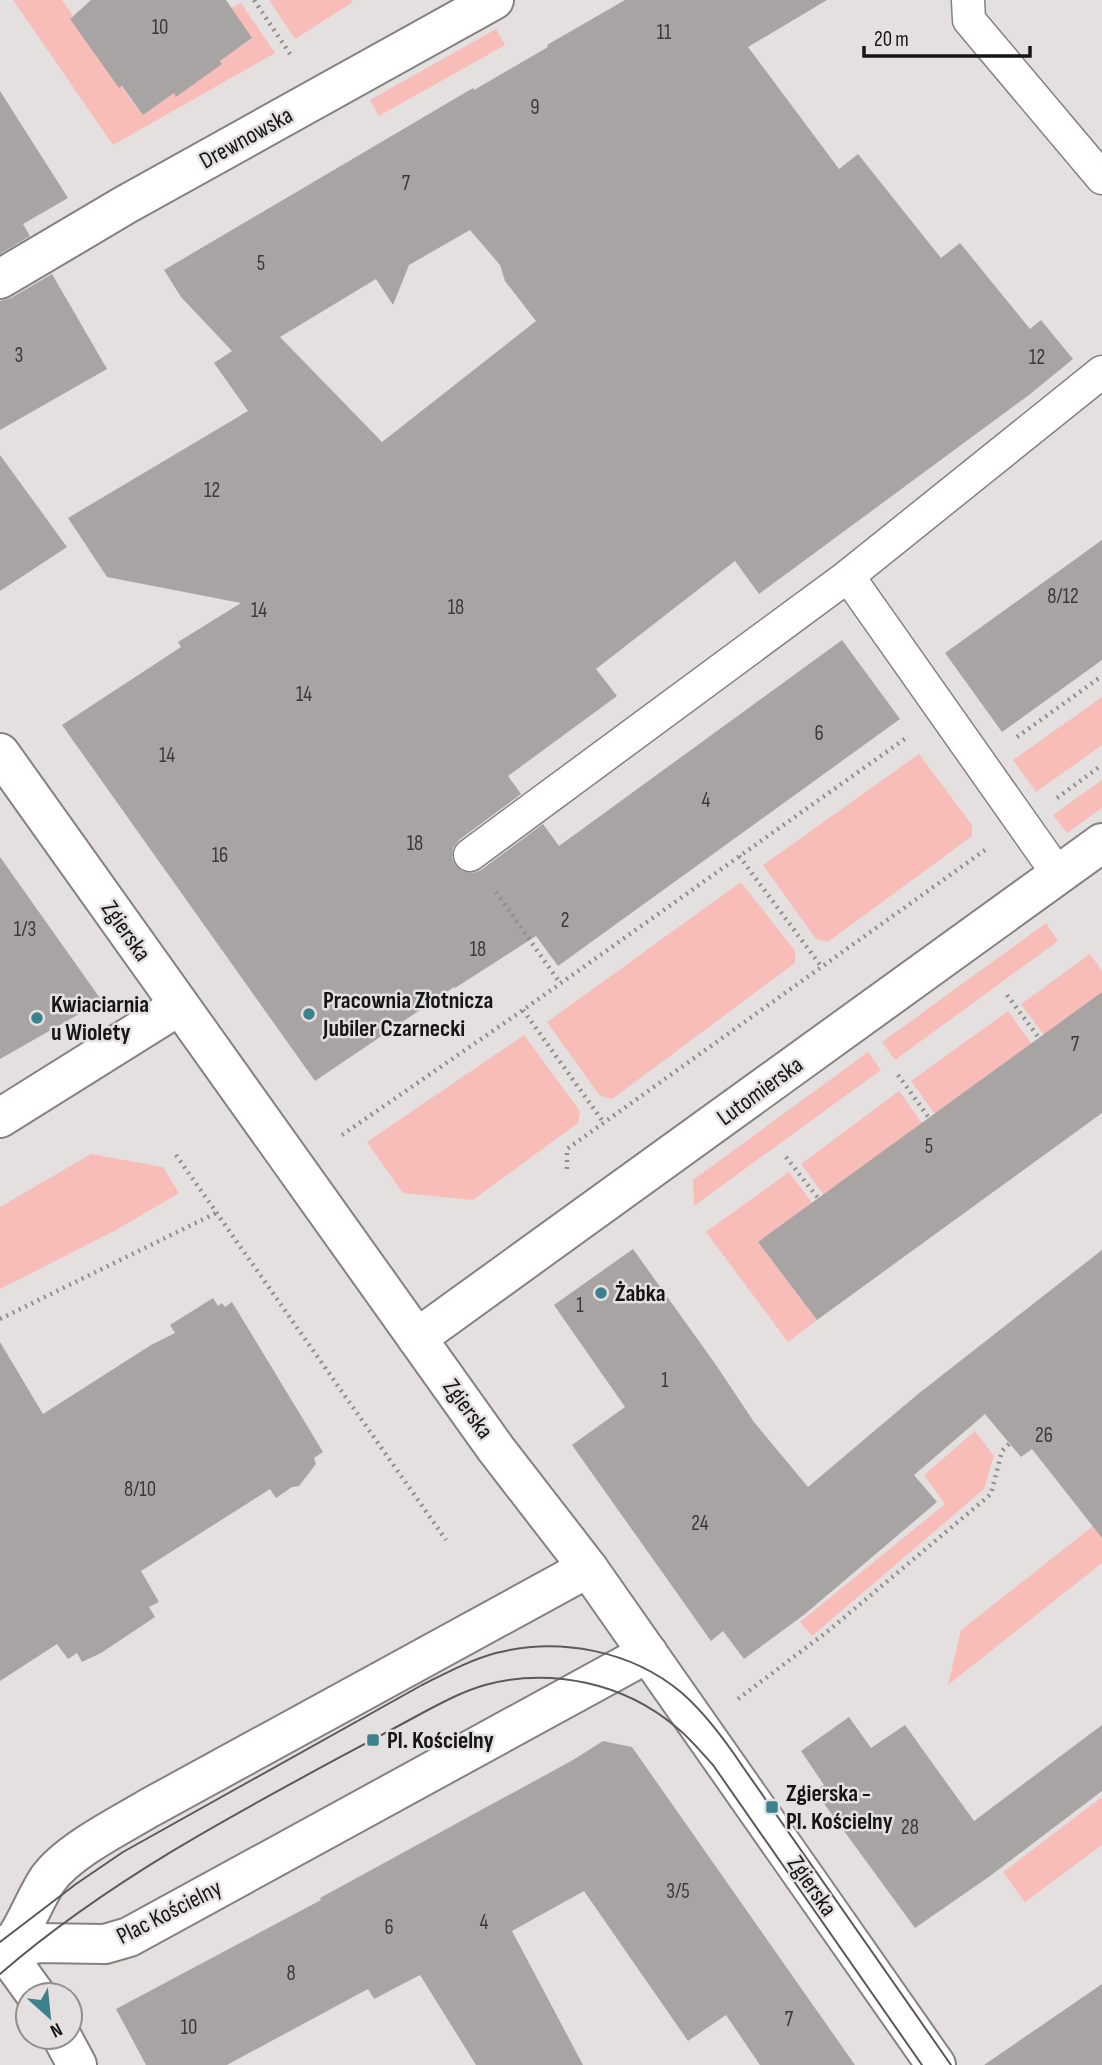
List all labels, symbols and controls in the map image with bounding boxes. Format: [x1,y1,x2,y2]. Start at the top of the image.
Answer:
scale bar [864,14,1030,58]
house number: 10 [152,15,168,40]
house number: 11 [657,20,672,45]
text: 20 m [874,27,909,52]
house number: 9 [530,95,540,120]
street label: Drewnowska [194,101,298,175]
house number: 7 [402,171,411,196]
house number: 5 [257,251,265,276]
house number: 3 [15,343,23,368]
house number: 12 [1029,345,1045,370]
house number: 12 [204,478,220,503]
house number: 8/12 [1047,584,1079,609]
house number: 18 [448,595,464,620]
house number: 14 [251,598,267,623]
house number: 14 [296,682,312,707]
house number: 6 [814,721,824,746]
house number: 14 [159,743,175,768]
house number: 4 [702,788,711,813]
house number: 18 [407,831,423,856]
house number: 16 [212,843,228,868]
street label: Zgierska [95,895,157,967]
house number: 2 [561,908,569,933]
house number: 1/3 [14,917,36,942]
house number: 18 [470,937,486,962]
place label: Pracownia Złotnicza Jubiler Czarnecki [322,986,493,1043]
place label: Kwiaciarnia u Wiolety [51,990,149,1047]
marker: Pracownia Złotnicza Jubiler Czarnecki [301,1006,317,1022]
marker: Kwiaciarnia u Wiolety [29,1010,45,1026]
house number: 7 [1071,1032,1080,1057]
street label: Lutomierska [711,1050,809,1132]
house number: 5 [925,1134,933,1159]
place label: Żabka [615,1279,666,1308]
marker: Żabka [593,1285,609,1301]
house number: 1 [576,1293,584,1318]
house number: 1 [661,1368,669,1393]
street label: Zgierska [437,1373,499,1445]
house number: 26 [1035,1423,1053,1448]
house number: 8/10 [124,1477,156,1502]
house number: 24 [691,1511,709,1536]
place label: Pl. Kościelny [387,1726,494,1755]
marker: Pl. Kościelny [365,1732,381,1748]
place label: Zgierska - Pl. Kościelny [786,1779,893,1836]
marker: Zgierska - Pl. Kościelny [764,1799,780,1815]
house number: 28 [901,1815,919,1840]
street label: Zgierska [781,1850,843,1922]
street label: Plac Kościelny [112,1873,226,1951]
house number: 3/5 [666,1879,690,1904]
house number: 4 [480,1910,489,1935]
house number: 6 [384,1915,394,1940]
house number: 8 [286,1961,296,1986]
north arrow [14,1981,84,2051]
house number: 7 [785,2007,794,2032]
house number: 10 [181,2015,197,2040]
text: N [46,2017,66,2042]

